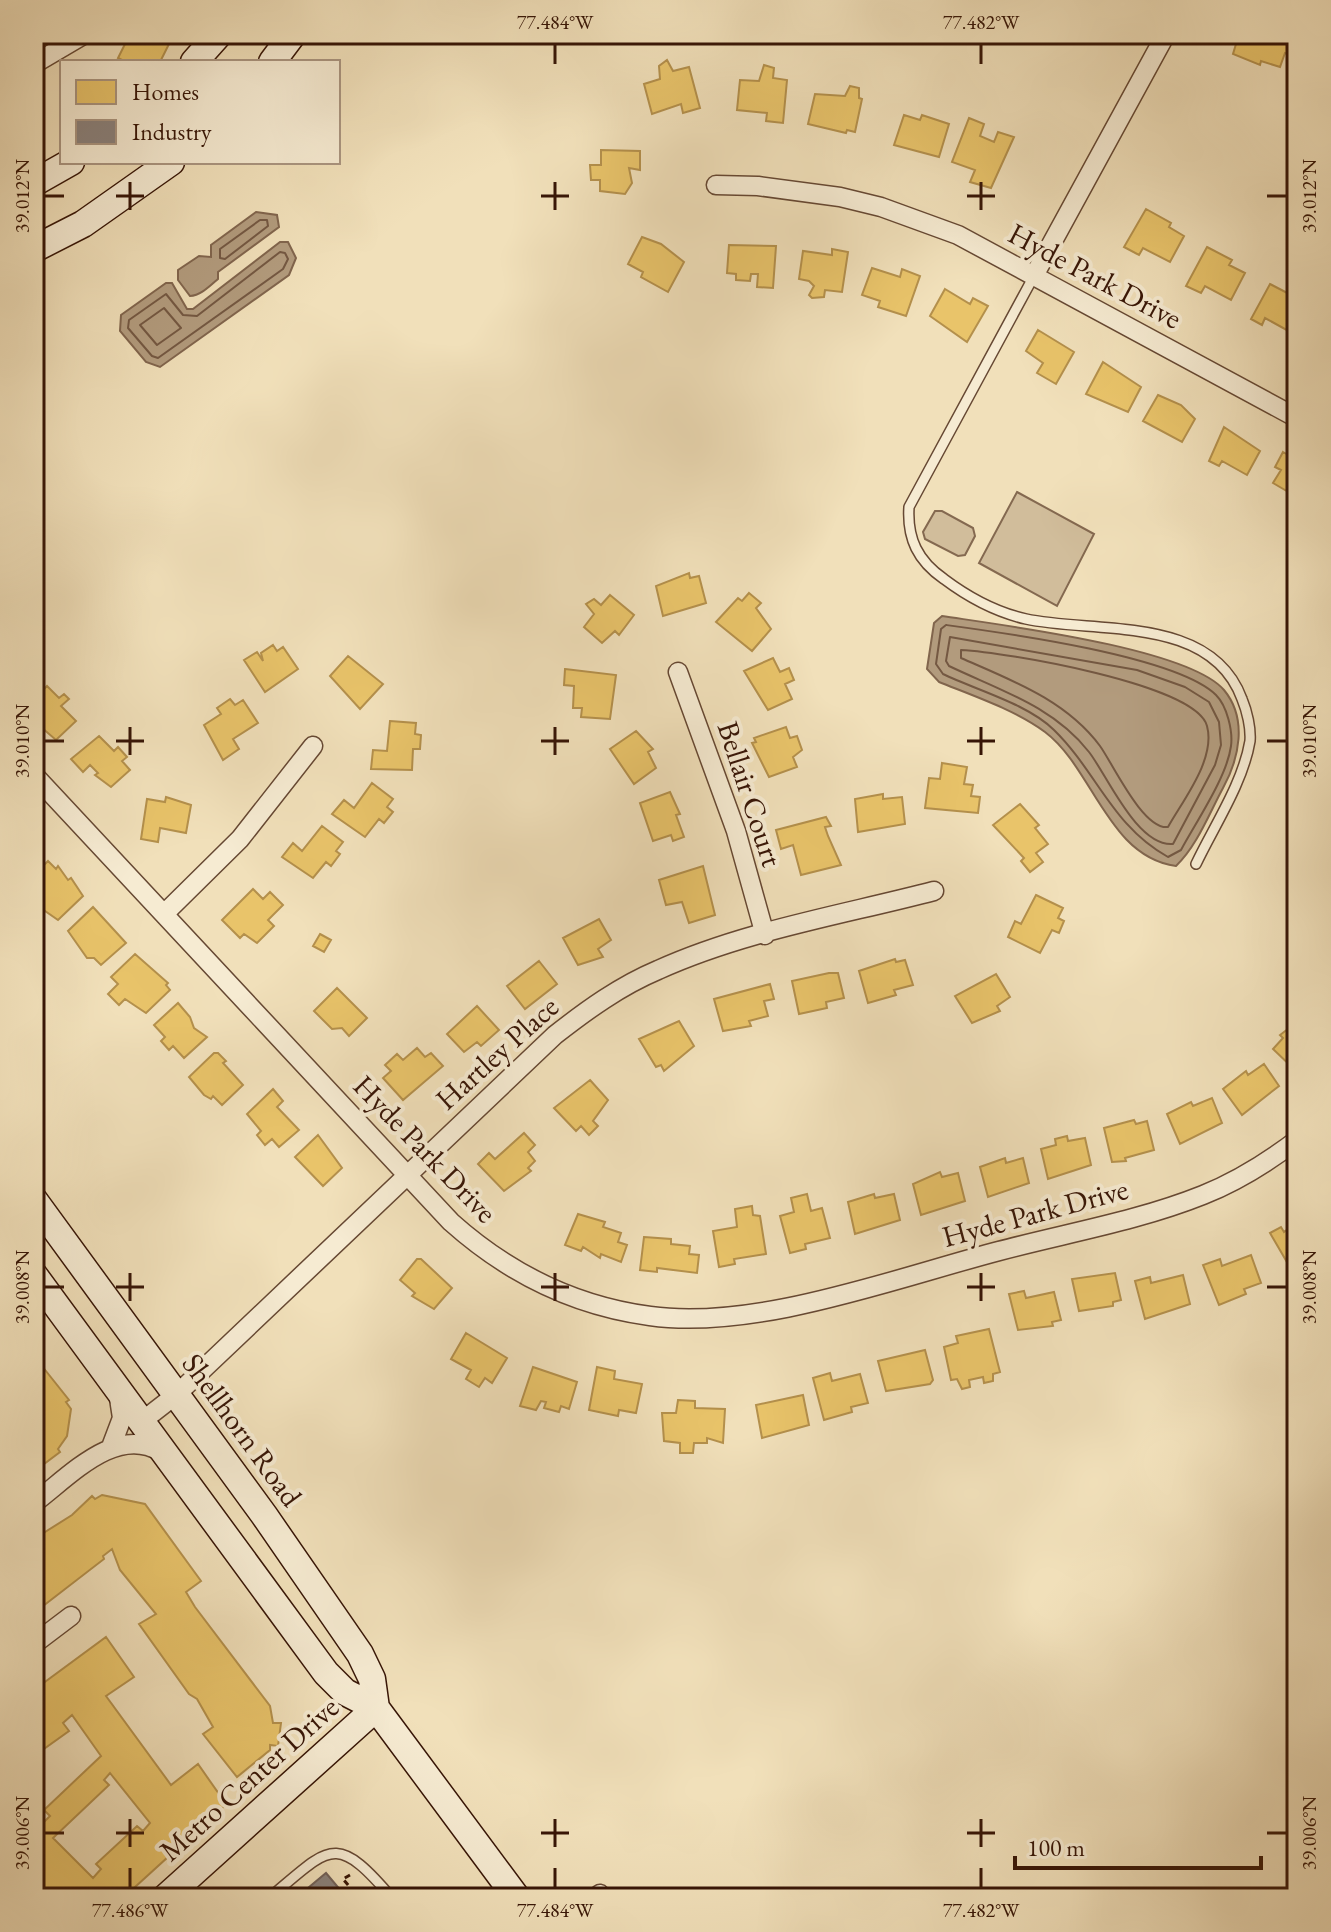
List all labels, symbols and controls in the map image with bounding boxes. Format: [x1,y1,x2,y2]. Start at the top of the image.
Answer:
text: 77.484°W [517,9,594,35]
text: 77.482°W [943,9,1020,35]
legend [60,60,340,164]
text: Homes [132,76,199,107]
text: Industry [132,116,212,147]
text: 39.012°N [9,159,35,233]
text: 39.012°N [1296,159,1322,233]
street label: Hyde Park Drive [1002,214,1189,338]
text: 39.010°N [9,704,35,778]
text: 39.010°N [1296,704,1322,778]
street label: Bellair Court [709,716,792,872]
street label: Hartley Place [427,987,566,1118]
street label: Hyde Park Drive [345,1066,506,1231]
street label: Hyde Park Drive [938,1169,1132,1256]
text: 39.008°N [9,1250,35,1324]
text: 39.008°N [1296,1250,1322,1324]
street label: Shellhorn Road [174,1345,312,1515]
street label: Metro Center Drive [151,1688,347,1870]
text: 39.006°N [9,1796,35,1870]
text: 39.006°N [1296,1796,1322,1870]
scale bar [1015,1820,1261,1870]
text: 100 m [1027,1832,1085,1863]
text: 77.486°W [92,1897,169,1923]
text: 77.484°W [517,1897,594,1923]
text: 77.482°W [943,1897,1020,1923]

